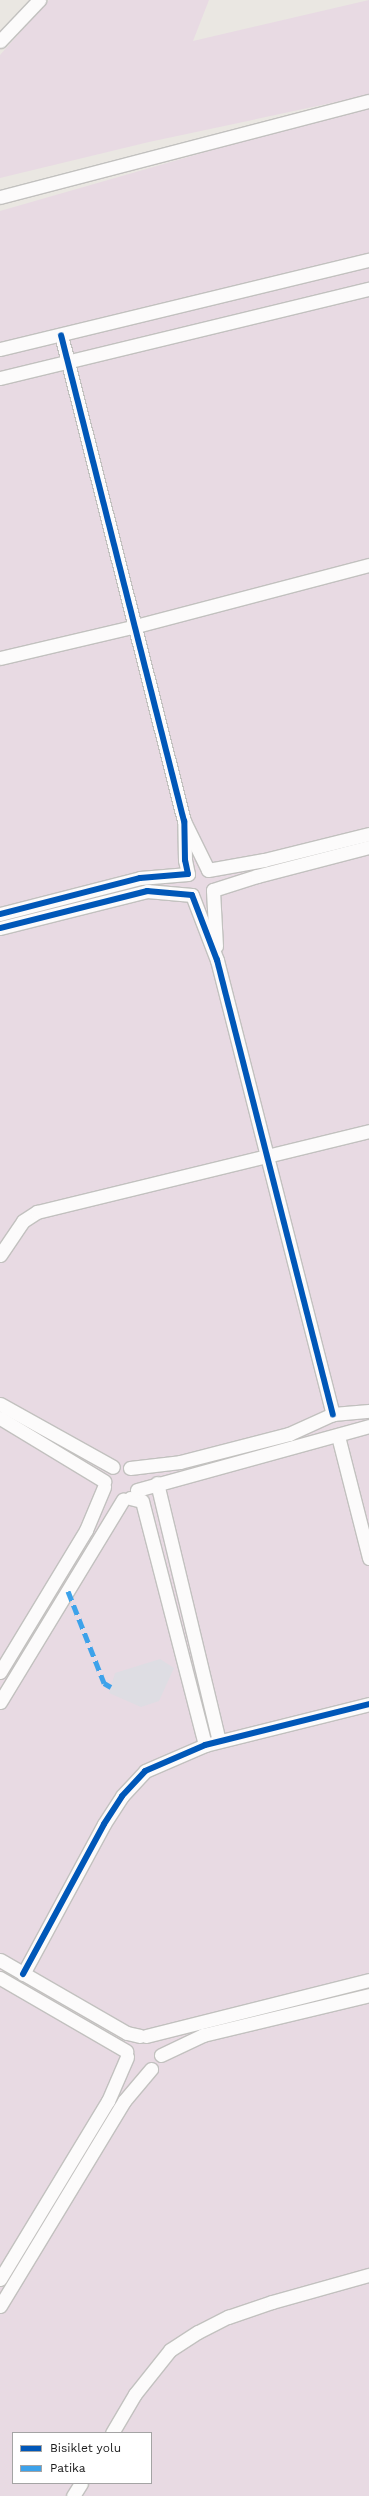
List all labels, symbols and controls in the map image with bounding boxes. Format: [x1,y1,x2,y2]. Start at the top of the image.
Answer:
legend [12,2432,152,2484]
text: Bisiklet yolu [50,2441,121,2455]
text: Patika [50,2461,86,2475]

